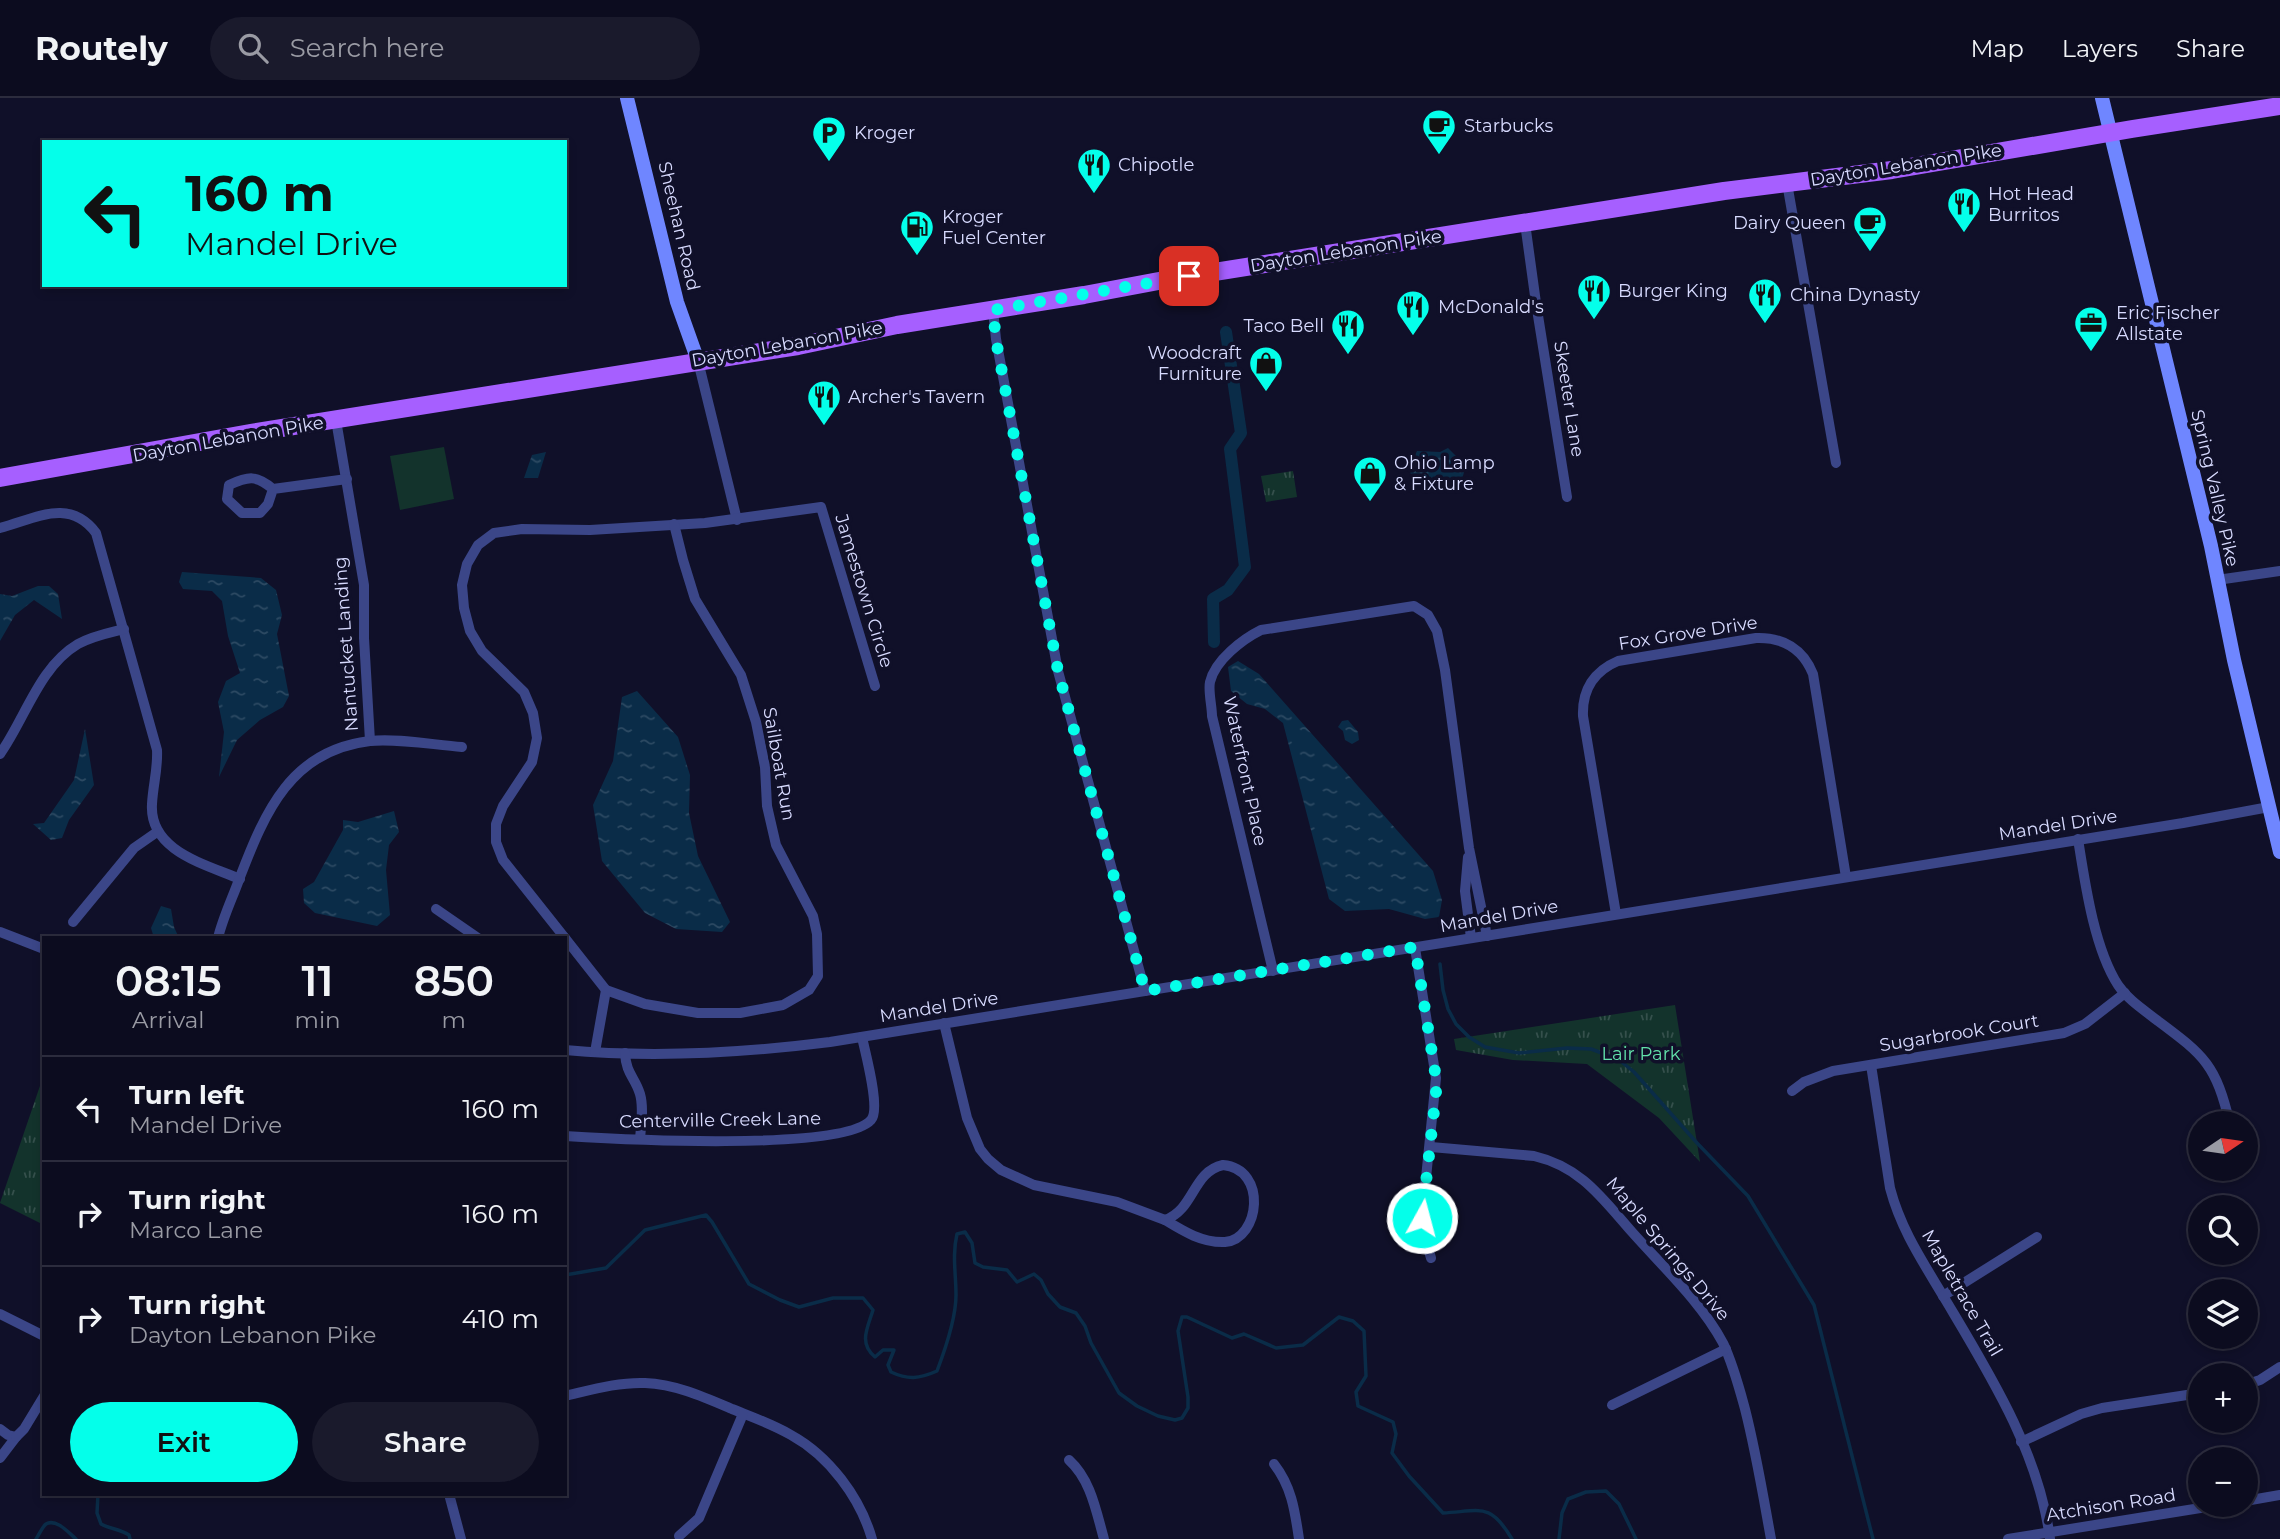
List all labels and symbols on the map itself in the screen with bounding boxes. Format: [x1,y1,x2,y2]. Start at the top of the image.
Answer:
cafe icon: Starbucks [1420,107,1458,156]
parking icon: Kroger [810,114,848,163]
place label: Starbucks [1464,115,1553,137]
place label: Kroger [854,122,915,144]
street label: Dayton Lebanon Pike [1809,139,2003,191]
restaurant icon: Chipotle [1075,146,1113,195]
place label: Chipotle [1118,154,1194,176]
street label: Sheehan Road [653,159,705,293]
place label: Hot Head Burritos [1988,183,2074,226]
restaurant icon: Hot Head Burritos [1945,185,1983,234]
cafe icon: Dairy Queen [1851,204,1889,253]
place label: Kroger Fuel Center [942,206,1046,249]
fuel station icon: Kroger Fuel Center [898,208,936,257]
place label: Dairy Queen [1733,212,1846,234]
street label: Dayton Lebanon Pike [1249,225,1443,277]
pin [1159,246,1219,306]
restaurant icon: Burger King [1575,272,1613,321]
restaurant icon: China Dynasty [1746,276,1784,325]
place label: Burger King [1618,280,1728,302]
place label: China Dynasty [1790,284,1920,306]
restaurant icon: McDonald's [1394,288,1432,337]
place label: McDonald's [1438,296,1544,318]
place label: Eric Fischer Allstate [2116,302,2220,345]
office icon: Eric Fischer Allstate [2072,304,2110,353]
restaurant icon: Taco Bell [1329,307,1367,356]
place label: Taco Bell [1243,315,1324,337]
street label: Dayton Lebanon Pike [690,316,884,372]
street label: Skeeter Lane [1549,339,1589,459]
place label: Woodcraft Furniture [1148,342,1242,385]
shop icon: Woodcraft Furniture [1247,344,1285,393]
restaurant icon: Archer's Tavern [805,378,843,427]
place label: Archer's Tavern [848,386,985,408]
street label: Spring Valley Pike [2186,407,2244,569]
street label: Dayton Lebanon Pike [131,411,325,467]
place label: Ohio Lamp & Fixture [1394,452,1495,495]
shop icon: Ohio Lamp & Fixture [1351,454,1389,503]
street label: Jamestown Circle [830,511,898,671]
street label: Nantucket Landing [329,556,363,732]
street label: Fox Grove Drive [1617,611,1759,655]
street label: Waterfront Place [1218,694,1272,848]
street label: Sailboat Run [758,706,800,822]
street label: Mandel Drive [1997,805,2119,845]
street label: Mandel Drive [1438,895,1560,937]
street label: Mandel Drive [878,987,1000,1027]
street label: Sugarbrook Court [1878,1010,2040,1056]
park label: Lair Park [1601,1043,1681,1065]
street label: Centerville Creek Lane [619,1107,821,1133]
north arrow [2188,1111,2258,1181]
street label: Maple Springs Drive [1601,1173,1735,1325]
position arrow [1385,1181,1459,1255]
street label: Mapletrace Trail [1917,1226,2007,1360]
street label: Atchison Road [2045,1484,2177,1526]

